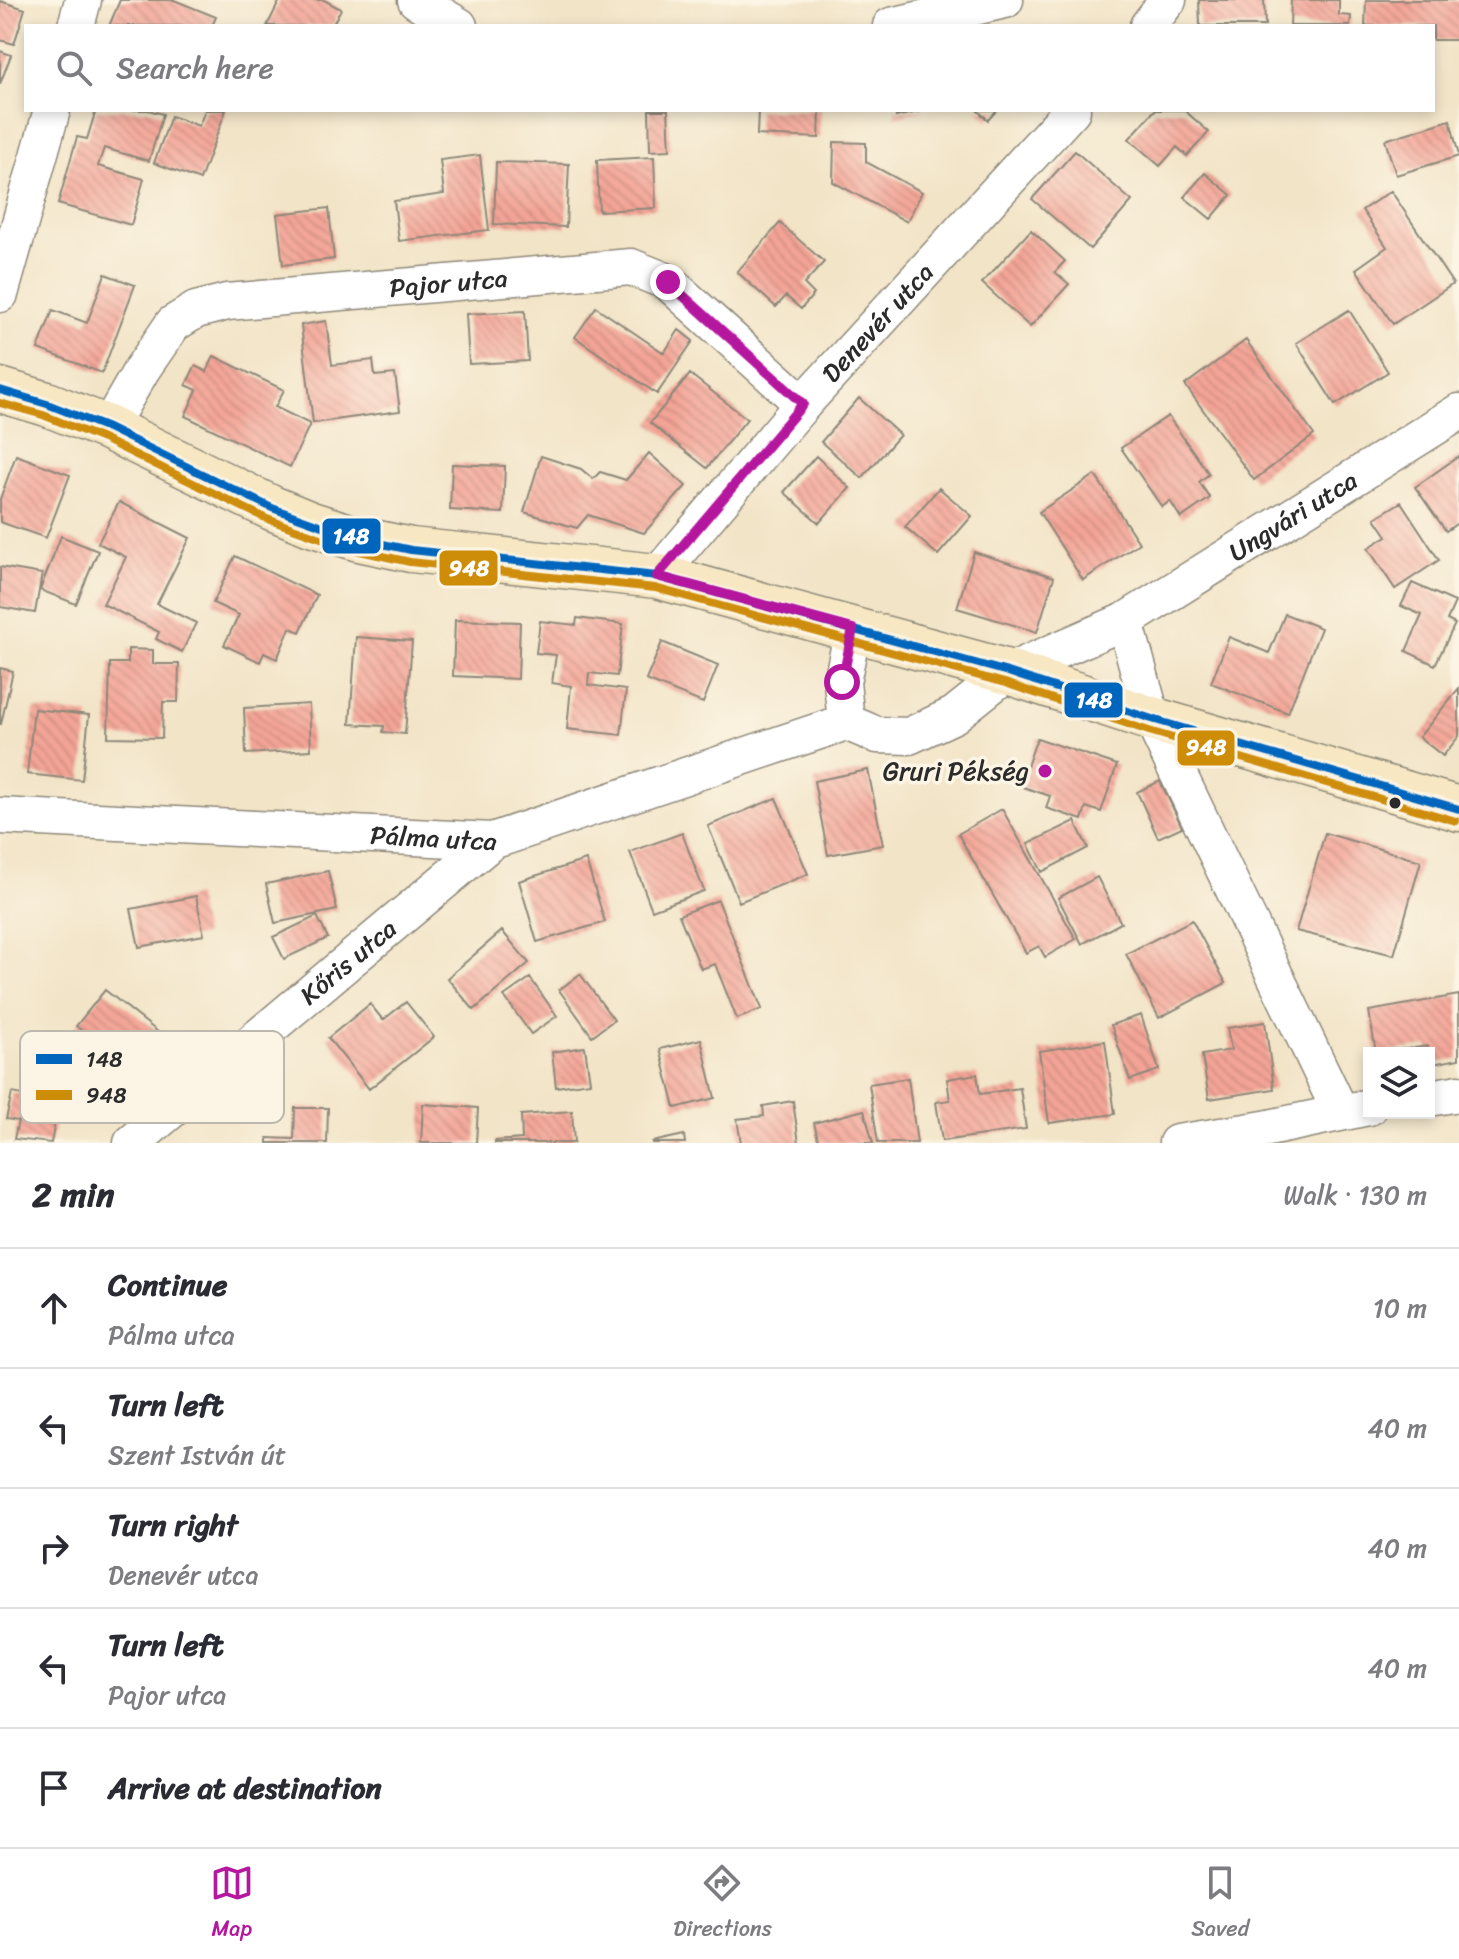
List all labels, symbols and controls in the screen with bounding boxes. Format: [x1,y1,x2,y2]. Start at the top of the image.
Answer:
search box [24,24,1435,112]
text: Search here [116,41,274,95]
icon: search [52,46,96,90]
street label: Denevér utca [810,251,945,394]
street label: Pajor utca [388,255,509,311]
route end [650,264,686,300]
street label: Ungvári utca [1219,458,1367,574]
line badge: 148 [321,517,382,555]
text: 148 [333,517,370,556]
line badge: 948 [438,549,499,587]
text: 948 [449,549,490,588]
route start [824,664,860,700]
line badge: 148 [1063,681,1124,719]
text: 148 [1076,681,1113,720]
text: 948 [1186,728,1227,767]
line badge: 948 [1176,729,1236,767]
place label: Gruri Pékség [883,748,1029,794]
marker: Gruri Pékség [1036,762,1054,780]
unlabelled marker [1387,795,1403,811]
street label: Pálma utca [369,812,498,864]
street label: Kőris utca [289,907,407,1017]
legend [20,1031,284,1123]
text: 148 [86,1040,122,1079]
map controls [1363,1047,1435,1119]
button: layers [1363,1047,1435,1119]
text: 948 [86,1076,127,1115]
text: 2 min [32,1165,114,1225]
text: Walk · 130 m [1284,1172,1427,1218]
text: Continue [108,1258,227,1312]
text: 10 m [1373,1285,1427,1331]
icon: ahead [32,1286,76,1330]
text: Pálma utca [108,1312,234,1358]
text: Turn left [108,1378,224,1432]
text: 40 m [1368,1405,1427,1451]
icon: left [32,1406,76,1450]
text: Szent István út [108,1432,286,1478]
text: Turn right [108,1498,238,1552]
text: 40 m [1368,1525,1427,1571]
icon: right [32,1526,76,1570]
text: Denevér utca [108,1552,259,1598]
text: Turn left [108,1618,224,1672]
text: 40 m [1368,1645,1427,1691]
icon: left [32,1646,76,1690]
text: Pajor utca [108,1672,226,1718]
text: Arrive at destination [108,1761,382,1815]
icon: arrive [32,1766,76,1810]
tab: Map [210,1861,254,1948]
tab: Directions [673,1861,772,1948]
tab: Saved [1191,1861,1249,1948]

